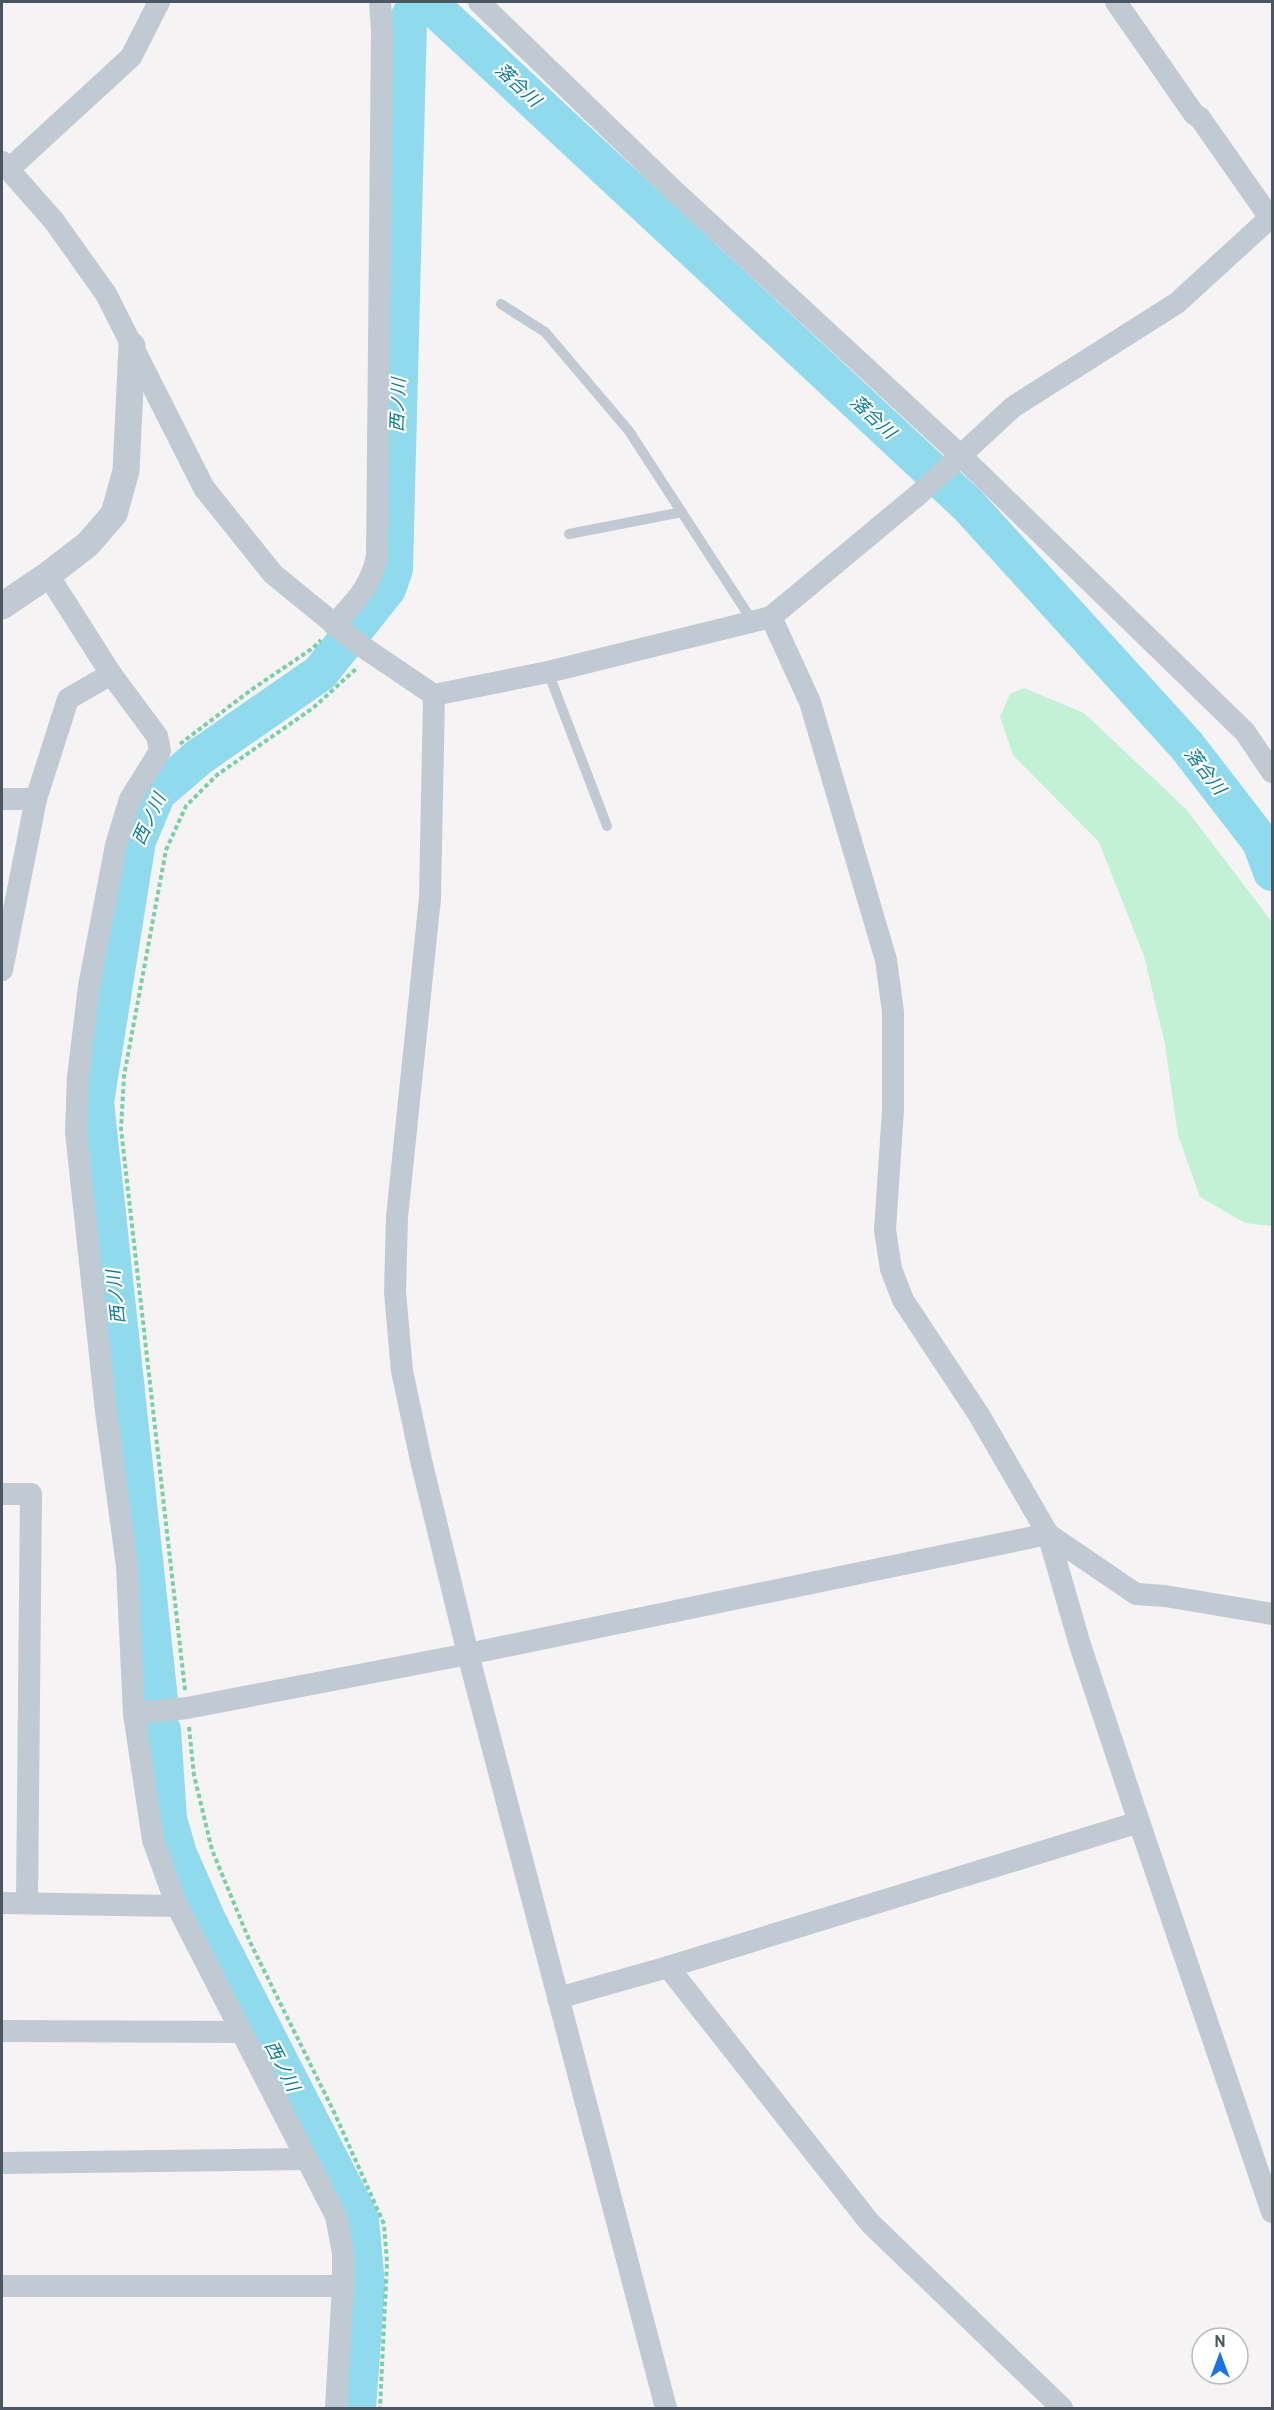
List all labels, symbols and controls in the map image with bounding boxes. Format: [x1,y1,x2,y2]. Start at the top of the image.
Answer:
water label: 落合川 [489,59,546,114]
water label: 西ノ川 [387,376,412,432]
water label: 落合川 [844,391,901,446]
water label: 落合川 [1178,744,1231,802]
water label: 西ノ川 [129,788,173,849]
water label: 西ノ川 [103,1267,132,1325]
water label: 西ノ川 [258,2037,304,2098]
north arrow [1190,2326,1250,2386]
text: N [1214,2333,1226,2353]

